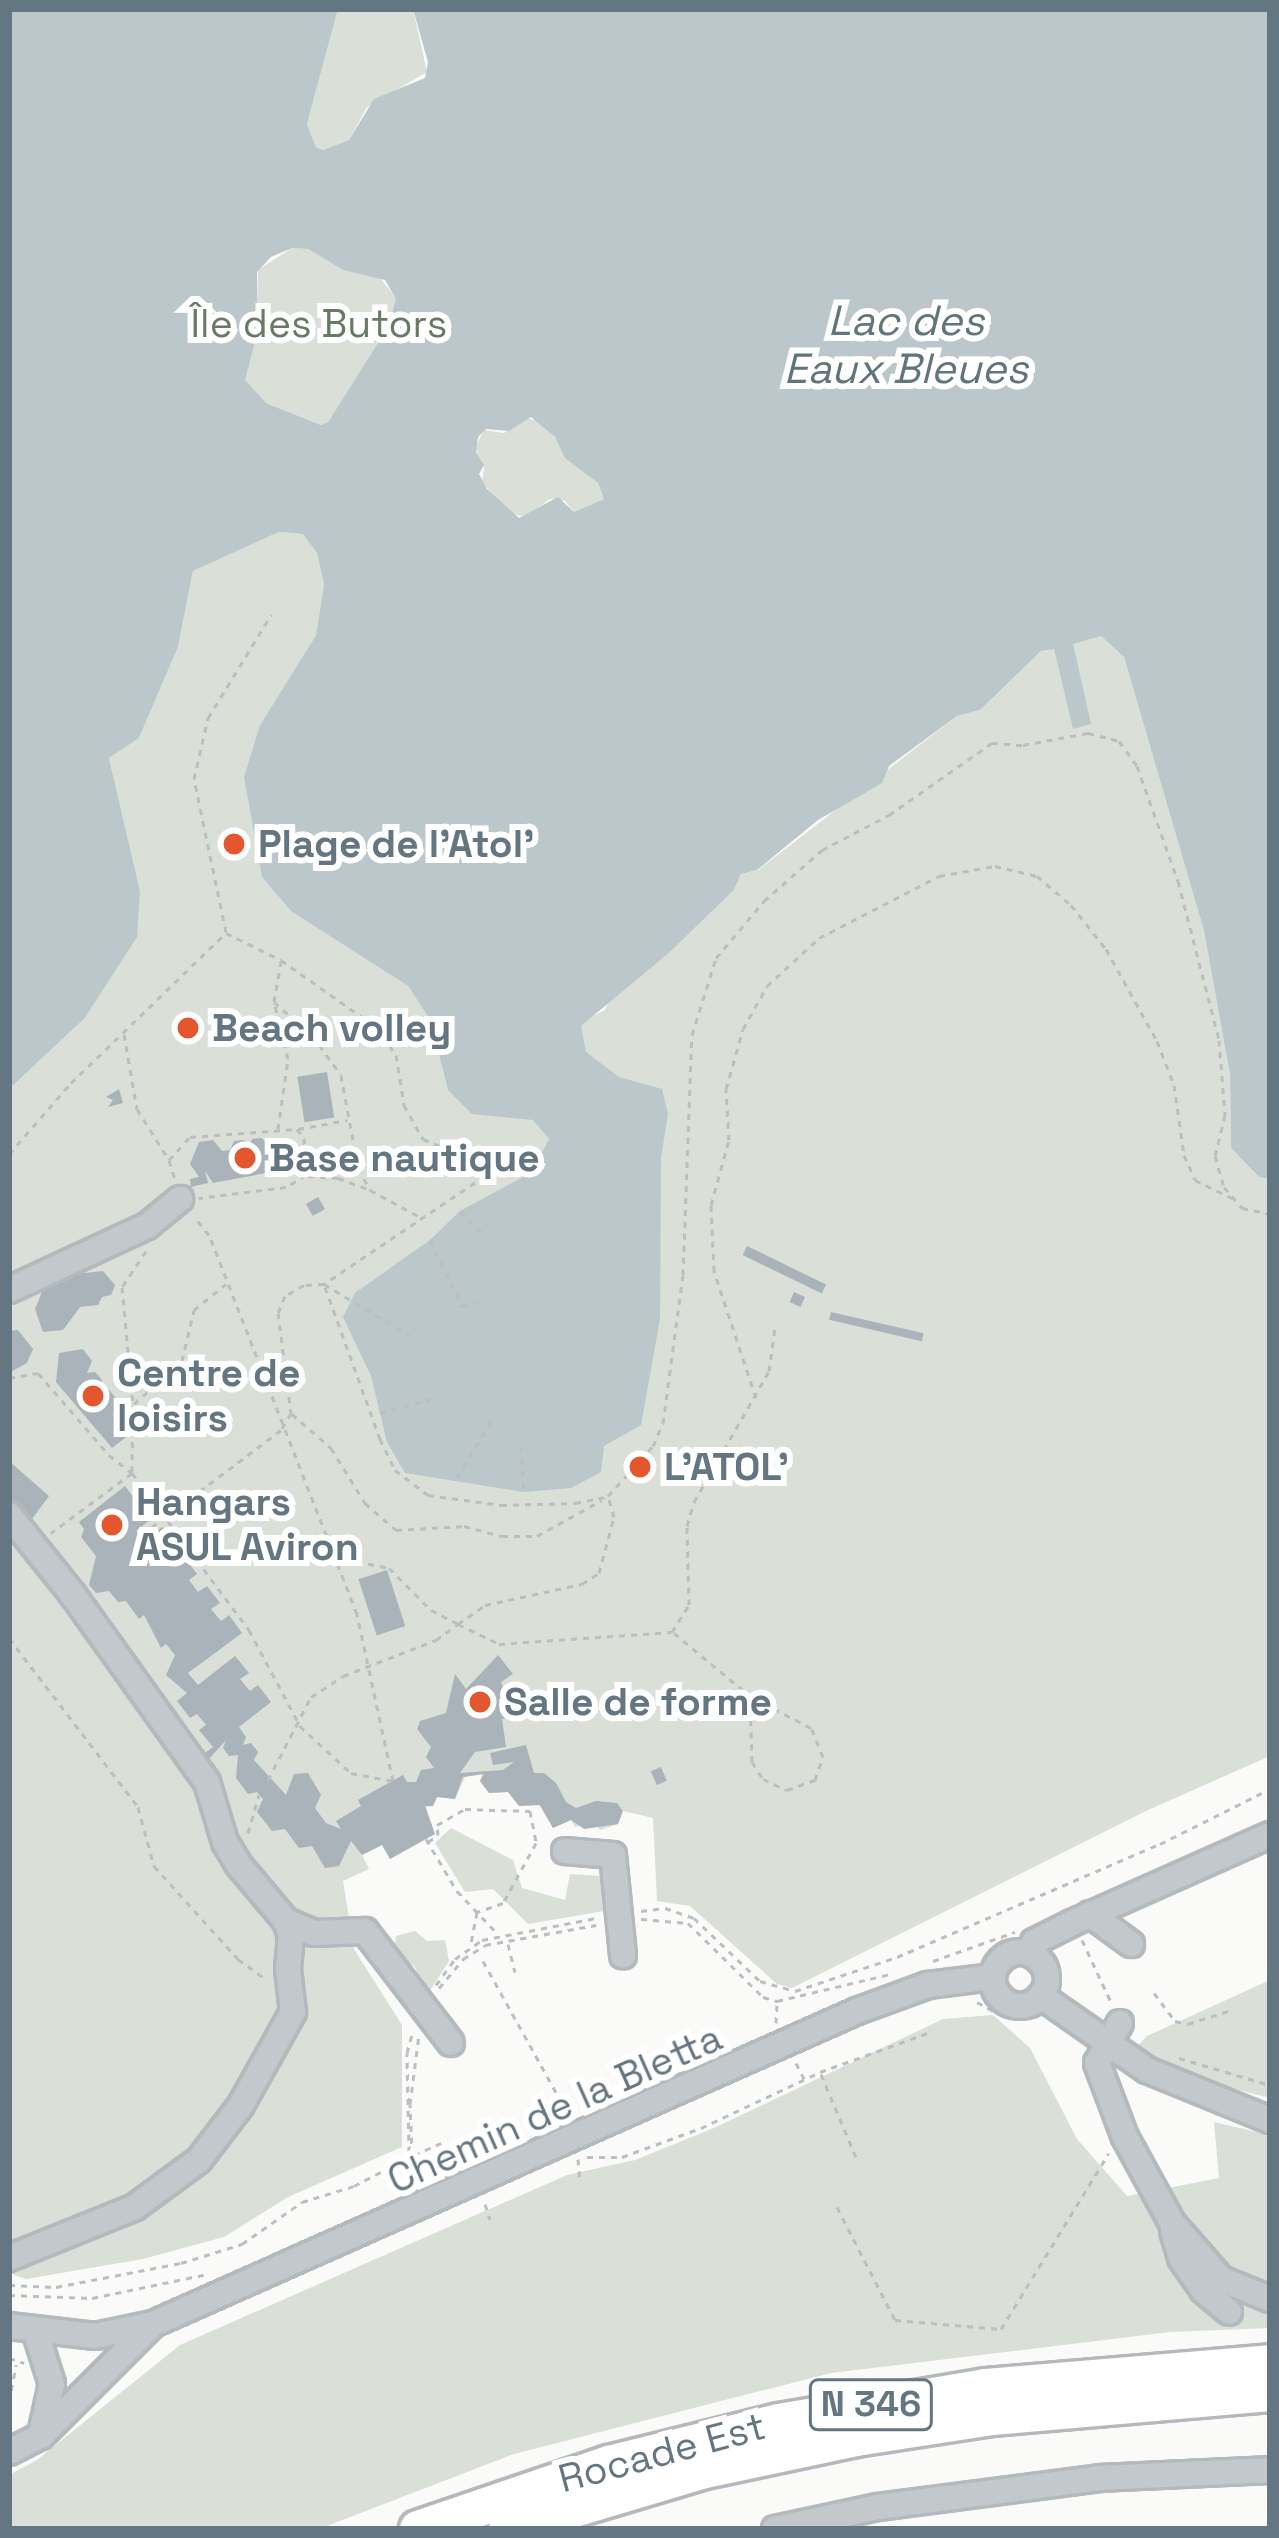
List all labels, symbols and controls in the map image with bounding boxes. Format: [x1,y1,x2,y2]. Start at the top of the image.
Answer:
water label: Lac des Eaux Bleues [784,296,1028,394]
park label: Île des Butors [191,301,447,347]
place label: Plage de l'Atol' [258,821,535,867]
marker: Plage de l'Atol' [221,831,247,857]
place label: Beach volley [212,1005,451,1051]
marker: Beach volley [175,1015,201,1041]
place label: Base nautique [269,1135,540,1181]
marker: Base nautique [232,1145,258,1171]
place label: Centre de loisirs [117,1351,300,1442]
marker: Centre de loisirs [80,1383,106,1409]
place label: L'ATOL' [664,1444,789,1490]
marker: L'ATOL' [627,1454,653,1480]
place label: Hangars ASUL Aviron [136,1480,360,1571]
marker: Hangars ASUL Aviron [99,1512,125,1538]
place label: Salle de forme [504,1679,772,1725]
marker: Salle de forme [467,1689,493,1715]
street label: Chemin de la Bletta [381,2014,729,2204]
road number: N 346 [808,2375,934,2435]
street label: Rocade Est [553,2403,771,2503]

